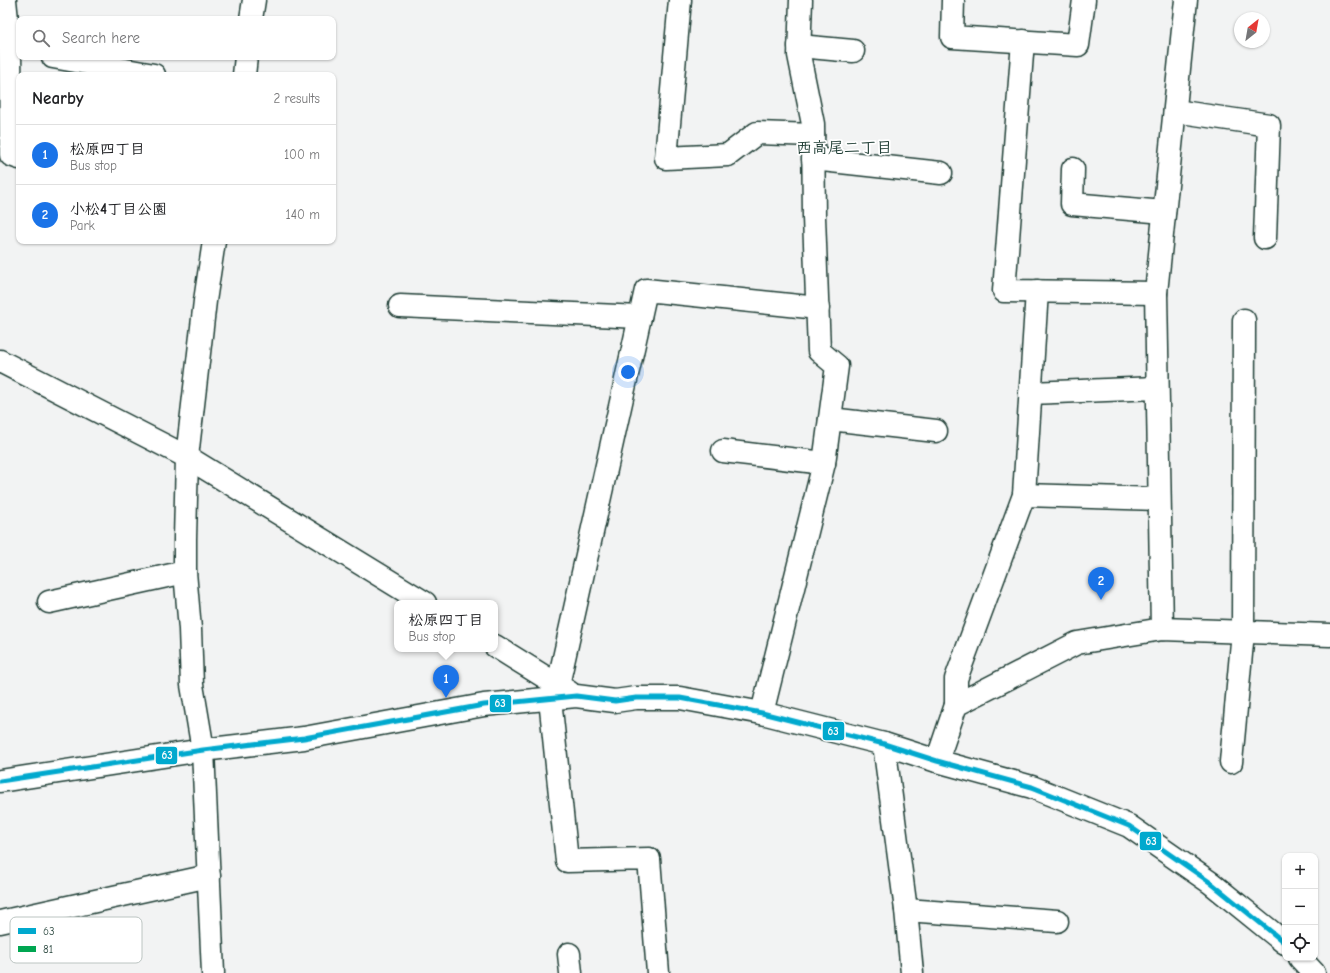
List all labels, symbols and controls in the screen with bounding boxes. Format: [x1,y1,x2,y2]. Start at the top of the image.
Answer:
north arrow [1234,12,1270,48]
search box [16,16,336,60]
icon: search [30,27,52,49]
text: Search here [62,29,140,47]
text: Nearby [32,89,83,108]
text: 2 results [273,91,320,106]
district label: 西高尾二丁目 [796,139,892,157]
text: 松原四丁目 [70,140,145,158]
text: 1 [42,147,48,162]
text: 100 m [284,147,320,162]
text: Bus stop [70,158,117,173]
text: 小松4丁目公園 [70,200,167,218]
text: 2 [42,207,48,222]
text: 140 m [286,207,320,222]
text: Park [70,218,95,233]
your location [618,362,638,382]
pin: 2 [1088,567,1114,600]
popup [394,600,498,652]
text: 松原四丁目 [408,611,484,629]
text: Bus stop [408,629,455,644]
pin: 1 [433,665,459,698]
line badge: 63 [489,694,512,713]
text: 63 [494,697,506,710]
line badge: 63 [822,721,845,741]
text: 63 [827,725,839,738]
line badge: 63 [155,746,178,765]
text: 63 [161,749,173,762]
line badge: 63 [1139,831,1162,851]
text: 63 [1145,835,1157,848]
map controls [1282,853,1318,961]
button: + [1282,853,1318,889]
button: − [1282,889,1318,925]
legend [10,917,142,963]
text: 63 [43,925,55,938]
button: locate [1282,925,1318,961]
text: 81 [43,943,53,956]

